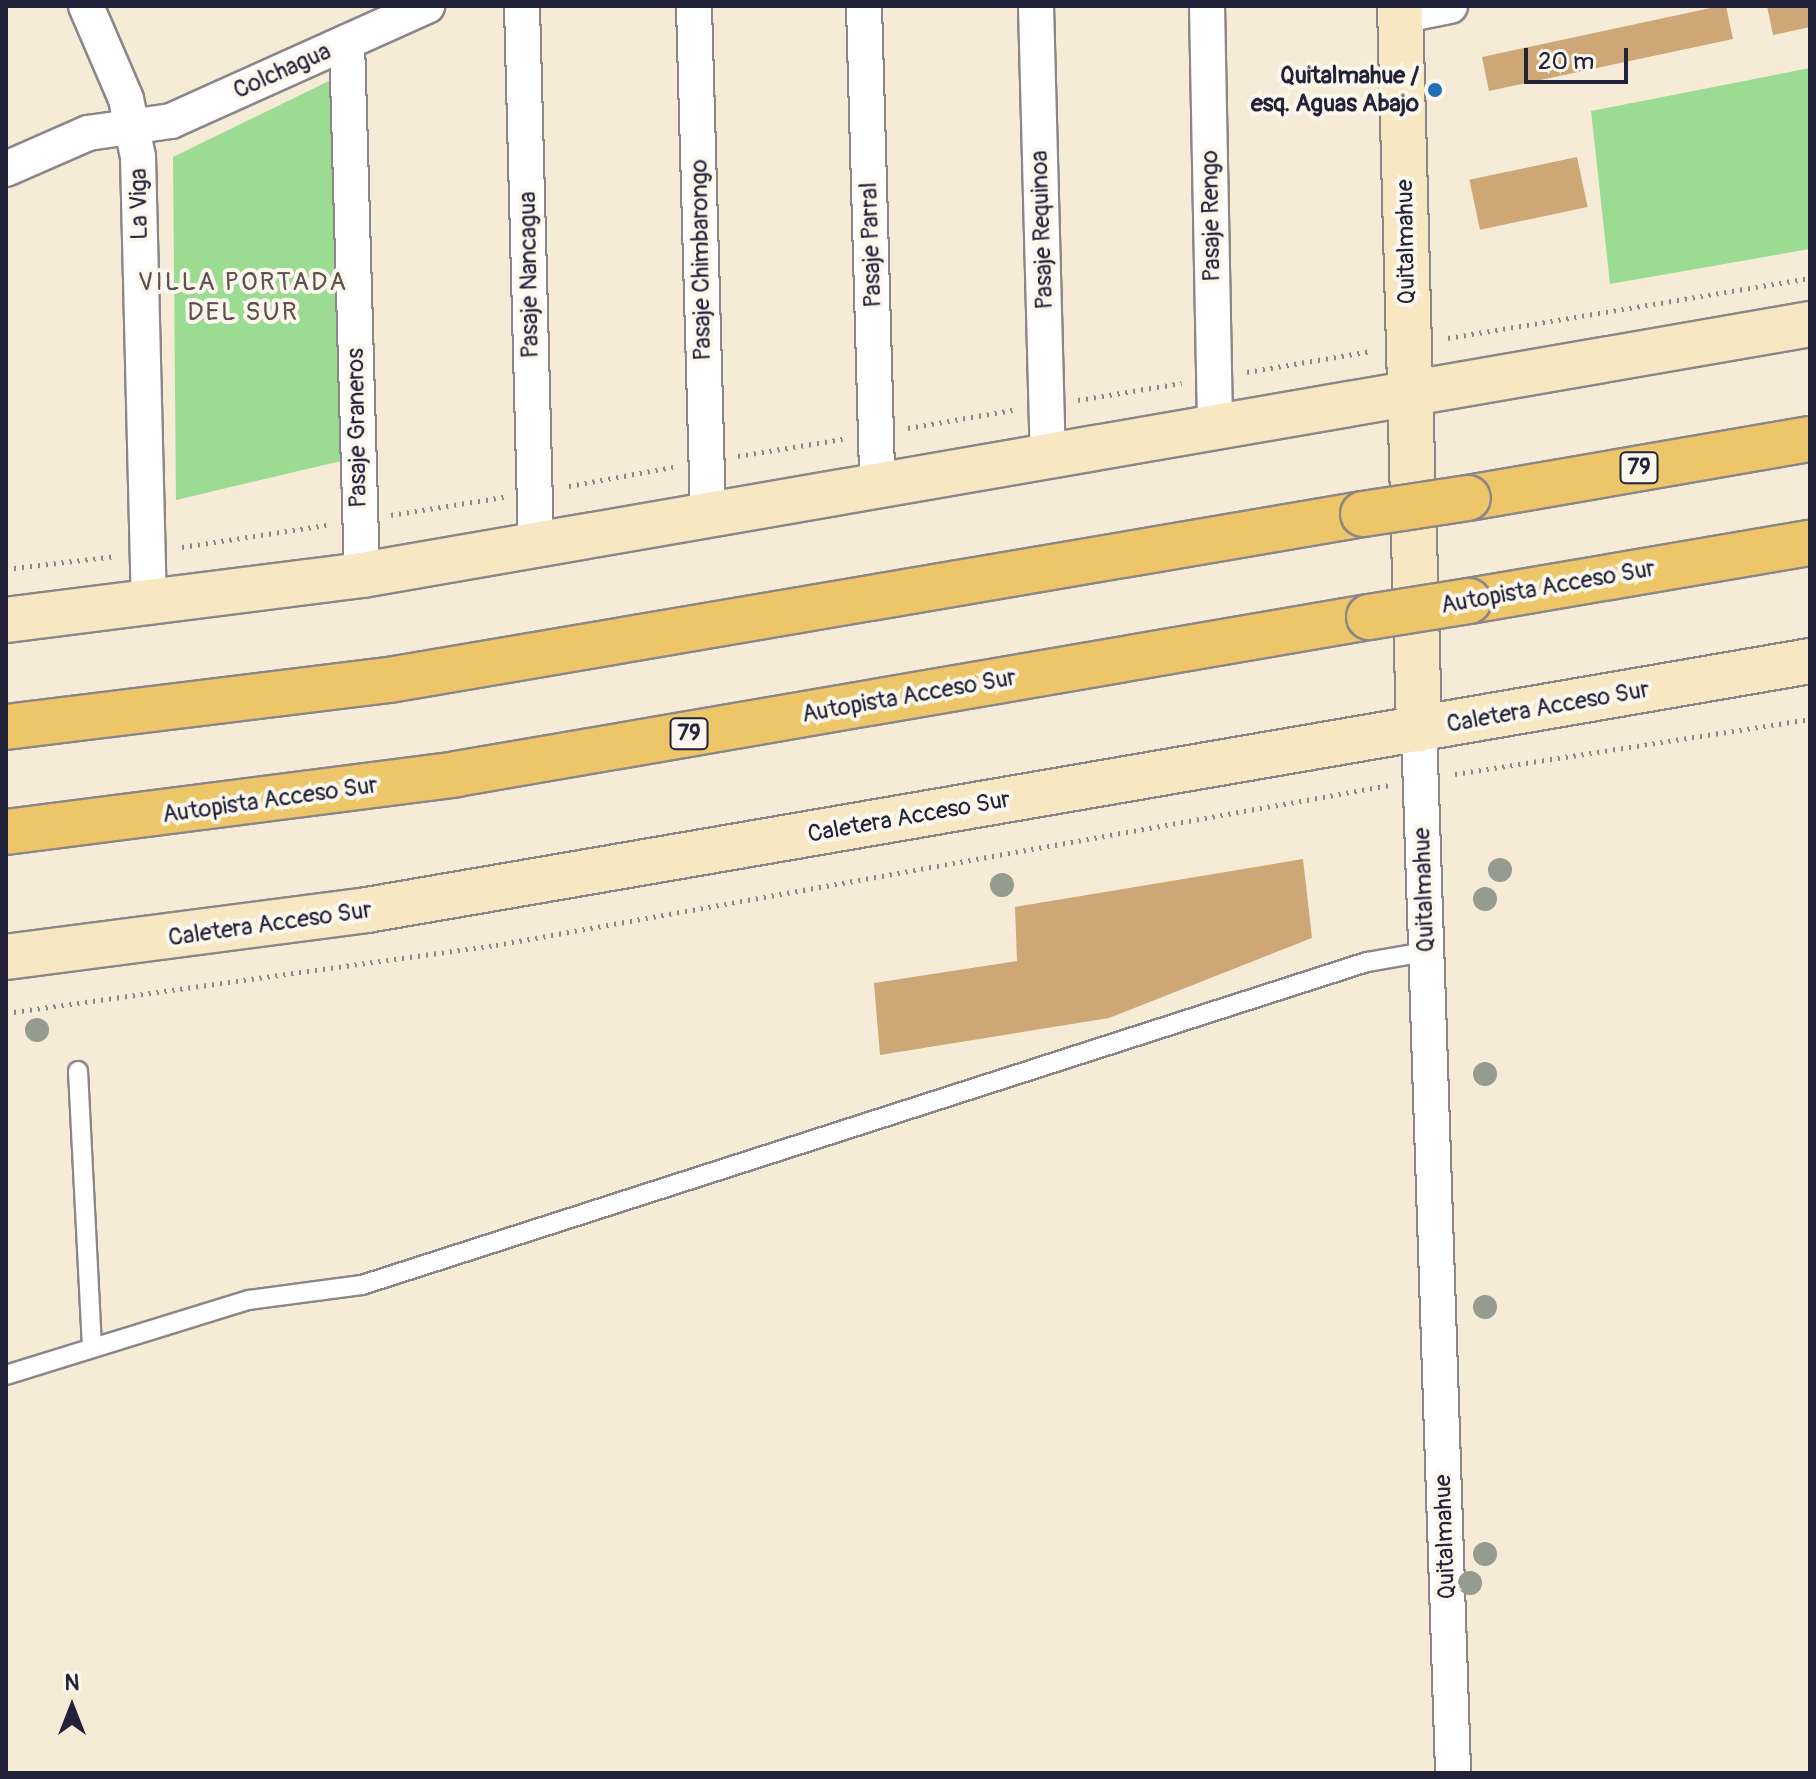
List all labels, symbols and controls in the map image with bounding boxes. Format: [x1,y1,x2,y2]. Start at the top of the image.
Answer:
scale bar [1528,32,1632,82]
street label: Colchagua [229,37,335,105]
text: 20 m [1538,47,1594,76]
place label: Quitalmahue / esq. Aguas Abajo [1251,62,1419,118]
marker: Quitalmahue / esq. Aguas Abajo [1426,81,1444,99]
street label: Pasaje Requinoa [1025,150,1059,310]
street label: Pasaje Rengo [1195,150,1227,282]
street label: Pasaje Chimbarongo [685,159,717,361]
street label: La Viga [124,168,154,240]
street label: Quitalmahue [1391,179,1421,305]
street label: Pasaje Parral [854,182,888,308]
street label: Pasaje Nancagua [513,191,545,359]
district label: VILLA PORTADA DEL SUR [138,267,348,328]
street label: Pasaje Graneros [341,348,373,508]
road number: 79 [1619,450,1659,486]
street label: Autopista Acceso Sur [1439,554,1657,620]
street label: Autopista Acceso Sur [800,663,1018,729]
street label: Caletera Acceso Sur [1444,675,1652,739]
road number: 79 [669,716,709,752]
street label: Autopista Acceso Sur [161,771,379,829]
street label: Caletera Acceso Sur [805,785,1013,849]
street label: Quitalmahue [1407,827,1441,953]
street label: Caletera Acceso Sur [166,895,374,953]
street label: Quitalmahue [1428,1474,1462,1600]
north arrow [32,1667,112,1747]
text: N [65,1669,79,1697]

